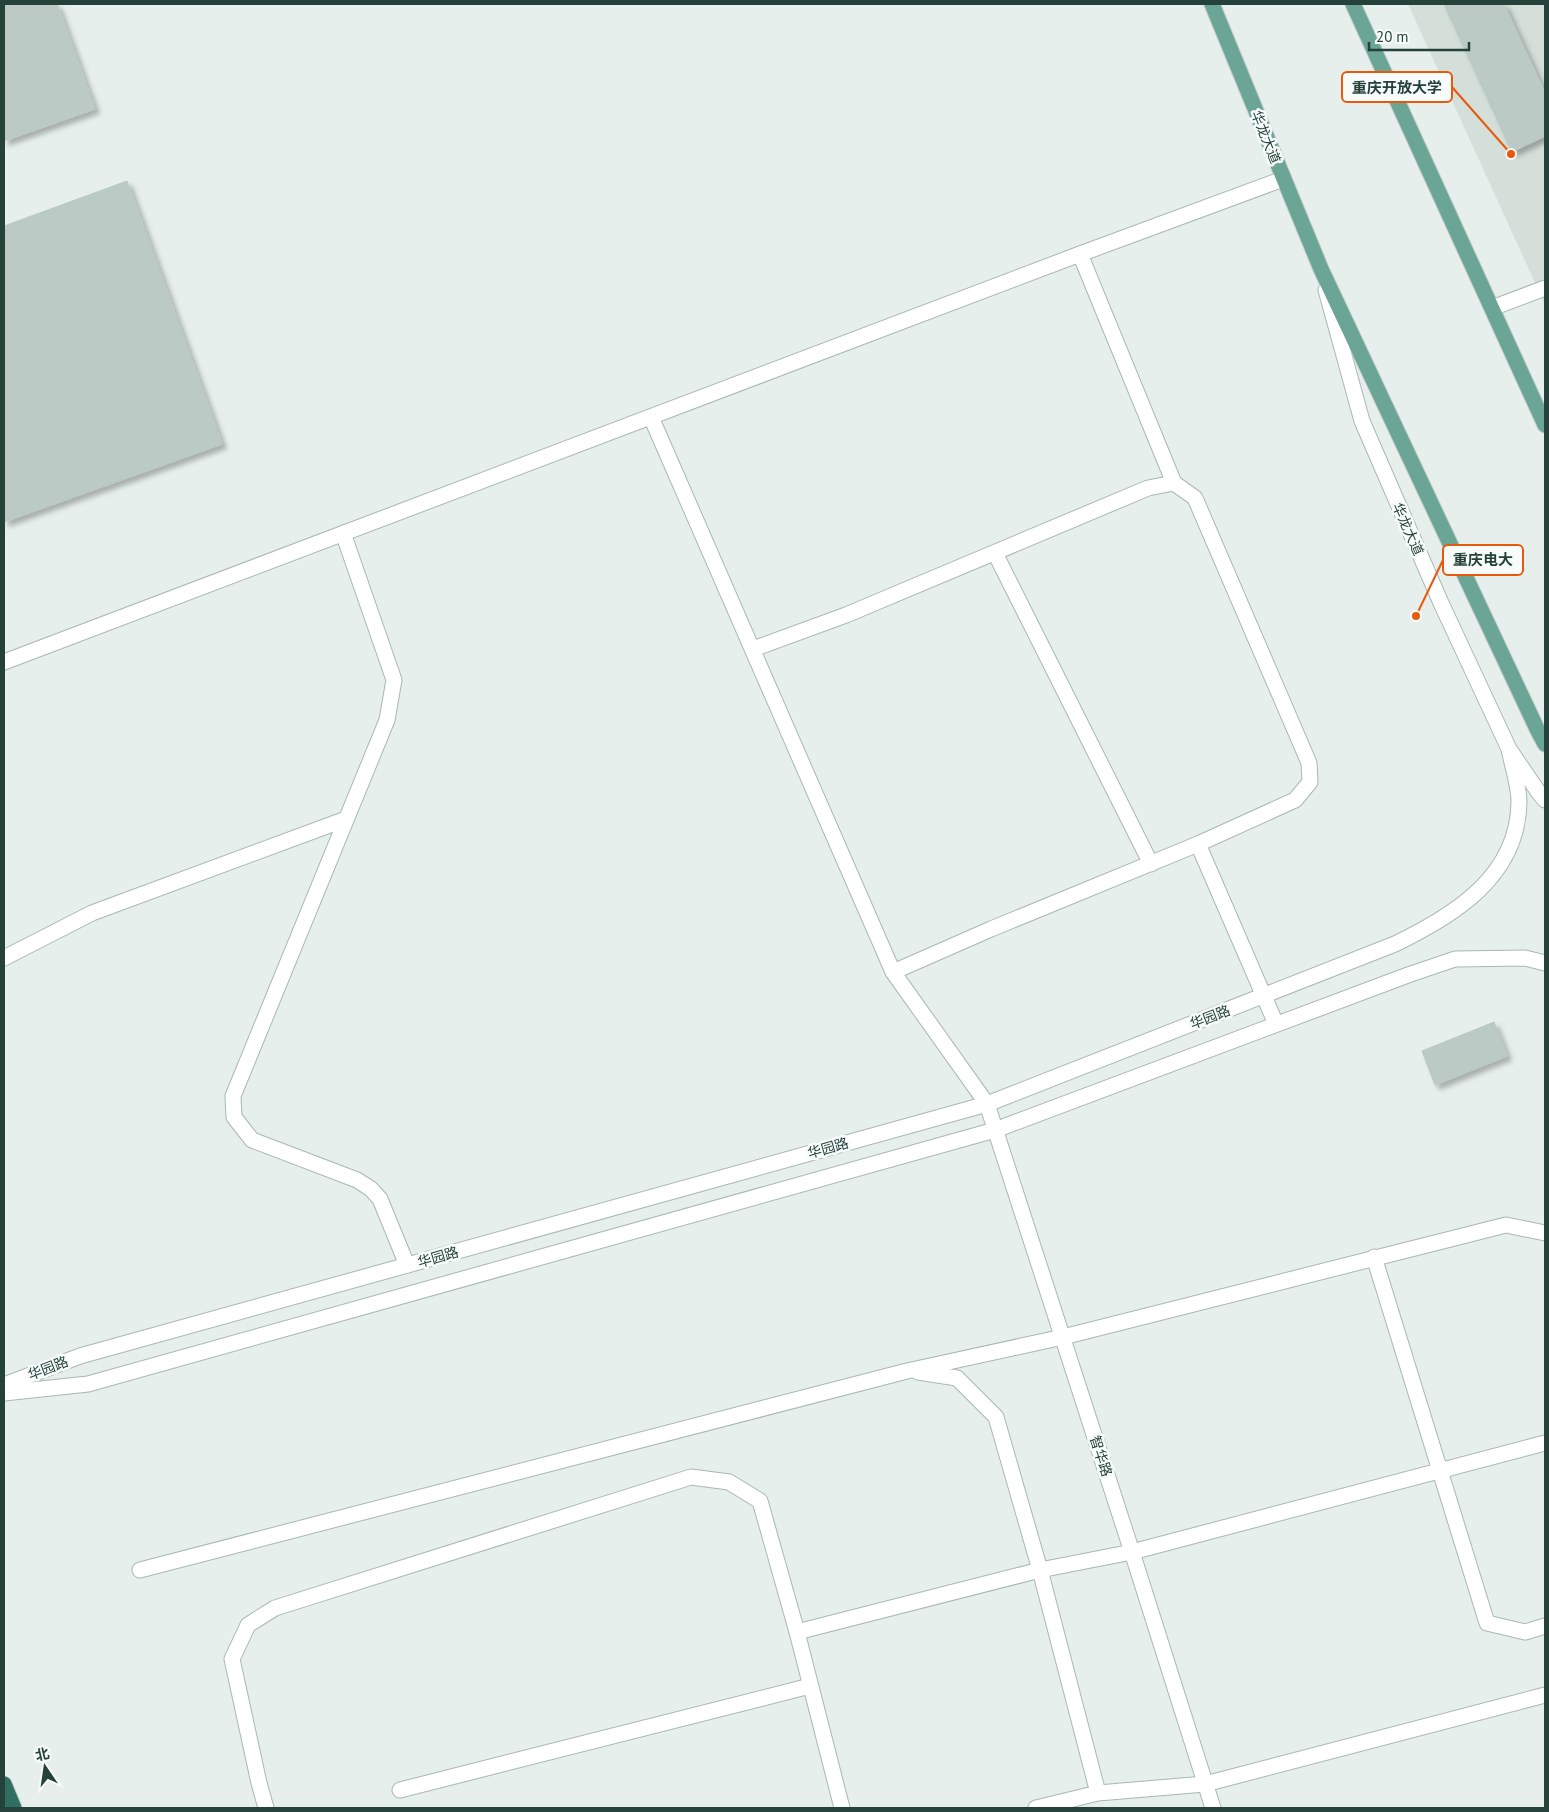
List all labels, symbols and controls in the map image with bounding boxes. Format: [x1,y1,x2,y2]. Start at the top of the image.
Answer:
scale bar [1369,20,1469,52]
text: 20 m [1376,27,1409,46]
callout: 重庆开放大学 [1342,72,1452,102]
text: 重庆开放大学 [1352,78,1442,97]
street label: 华龙大道 [1247,108,1285,166]
street label: 华龙大道 [1388,500,1428,558]
callout: 重庆电大 [1443,545,1523,575]
text: 重庆电大 [1453,550,1513,569]
street label: 华园路 [1187,1001,1233,1033]
street label: 华园路 [805,1134,851,1162]
street label: 华园路 [415,1243,461,1271]
street label: 华园路 [25,1352,71,1384]
street label: 智华路 [1086,1433,1116,1479]
north arrow [20,1742,70,1792]
text: 北 [33,1744,51,1765]

